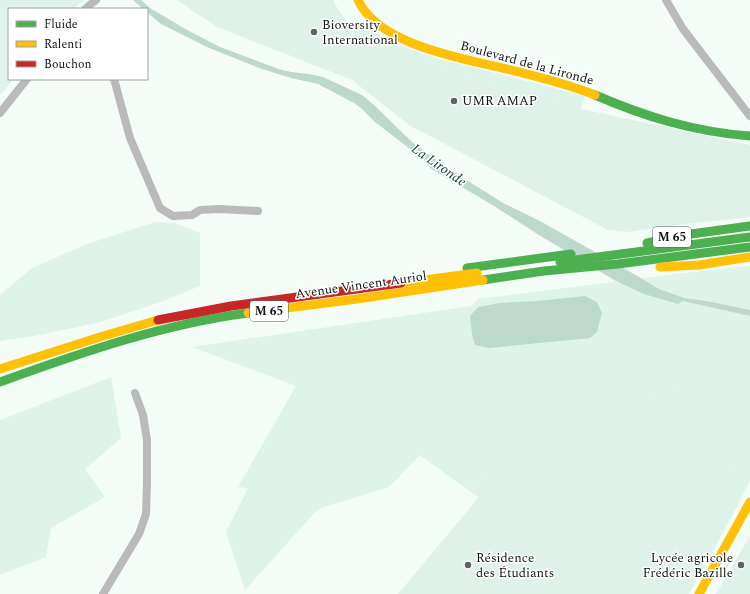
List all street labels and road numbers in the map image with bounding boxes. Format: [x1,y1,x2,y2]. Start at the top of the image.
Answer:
street label: Boulevard de la Lironde [458,36,596,90]
road number: M 65 [653,227,691,247]
street label: Avenue Vincent Auriol [294,266,428,304]
road number: M 65 [250,301,288,321]

